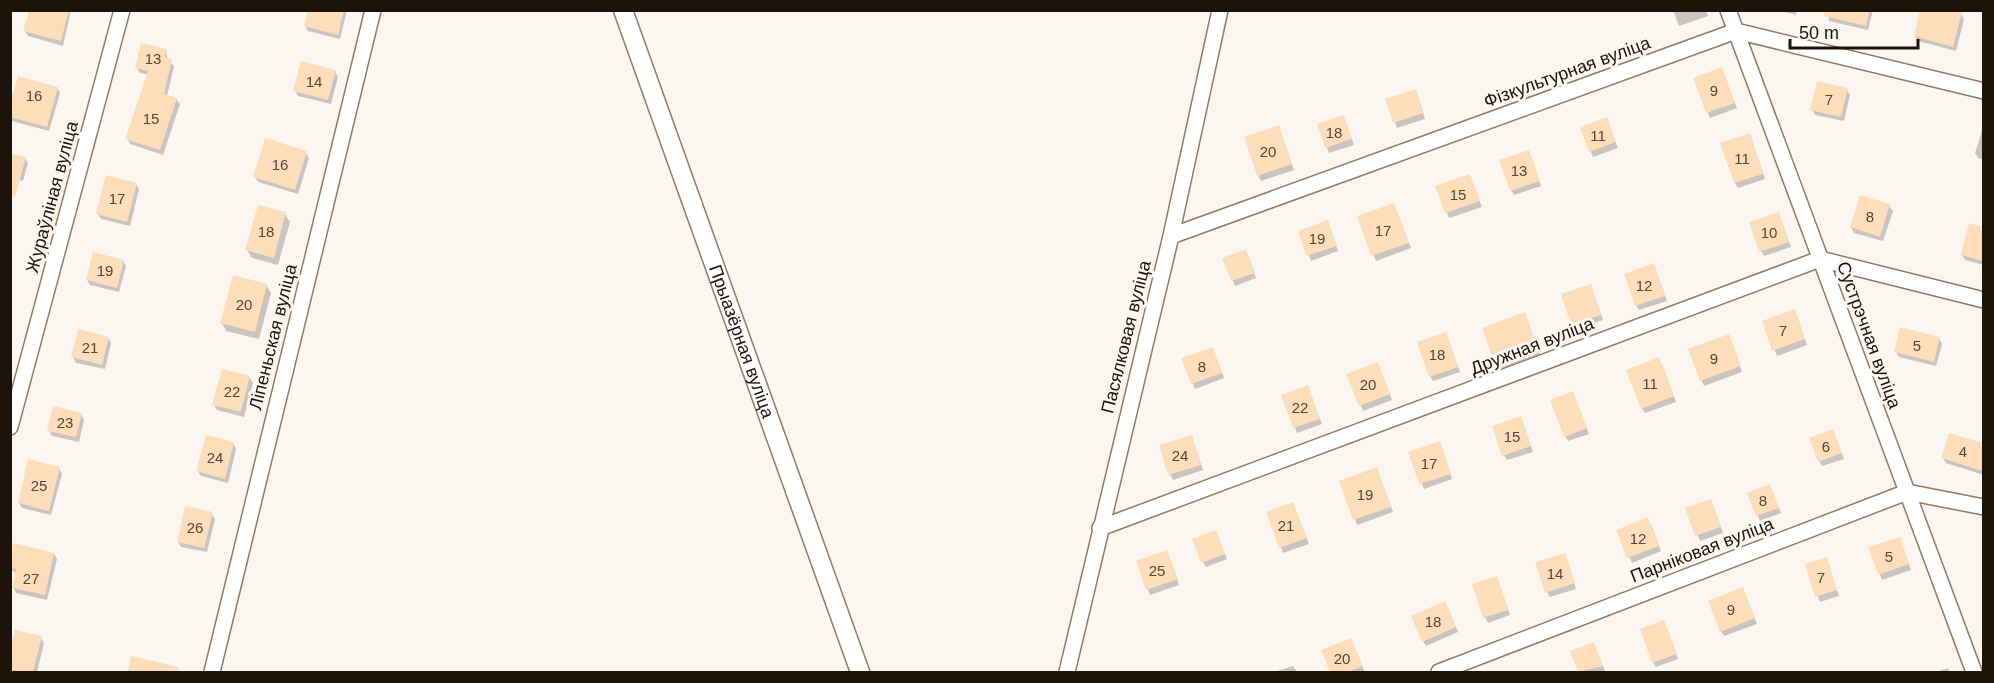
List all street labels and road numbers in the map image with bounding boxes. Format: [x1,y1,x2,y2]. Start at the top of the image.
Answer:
street label: Фізкультурная вуліца [1481,32,1654,111]
street label: Жураўліная вуліца [22,118,82,275]
street label: Пасялковая вуліца [1097,257,1155,416]
street label: Сустрэчная вуліца [1833,259,1905,412]
street label: Ліпеньская вуліца [245,261,301,412]
street label: Прыазёрная вуліца [705,262,779,422]
street label: Дружная вуліца [1467,313,1597,379]
street label: Парніковая вуліца [1628,513,1777,587]

